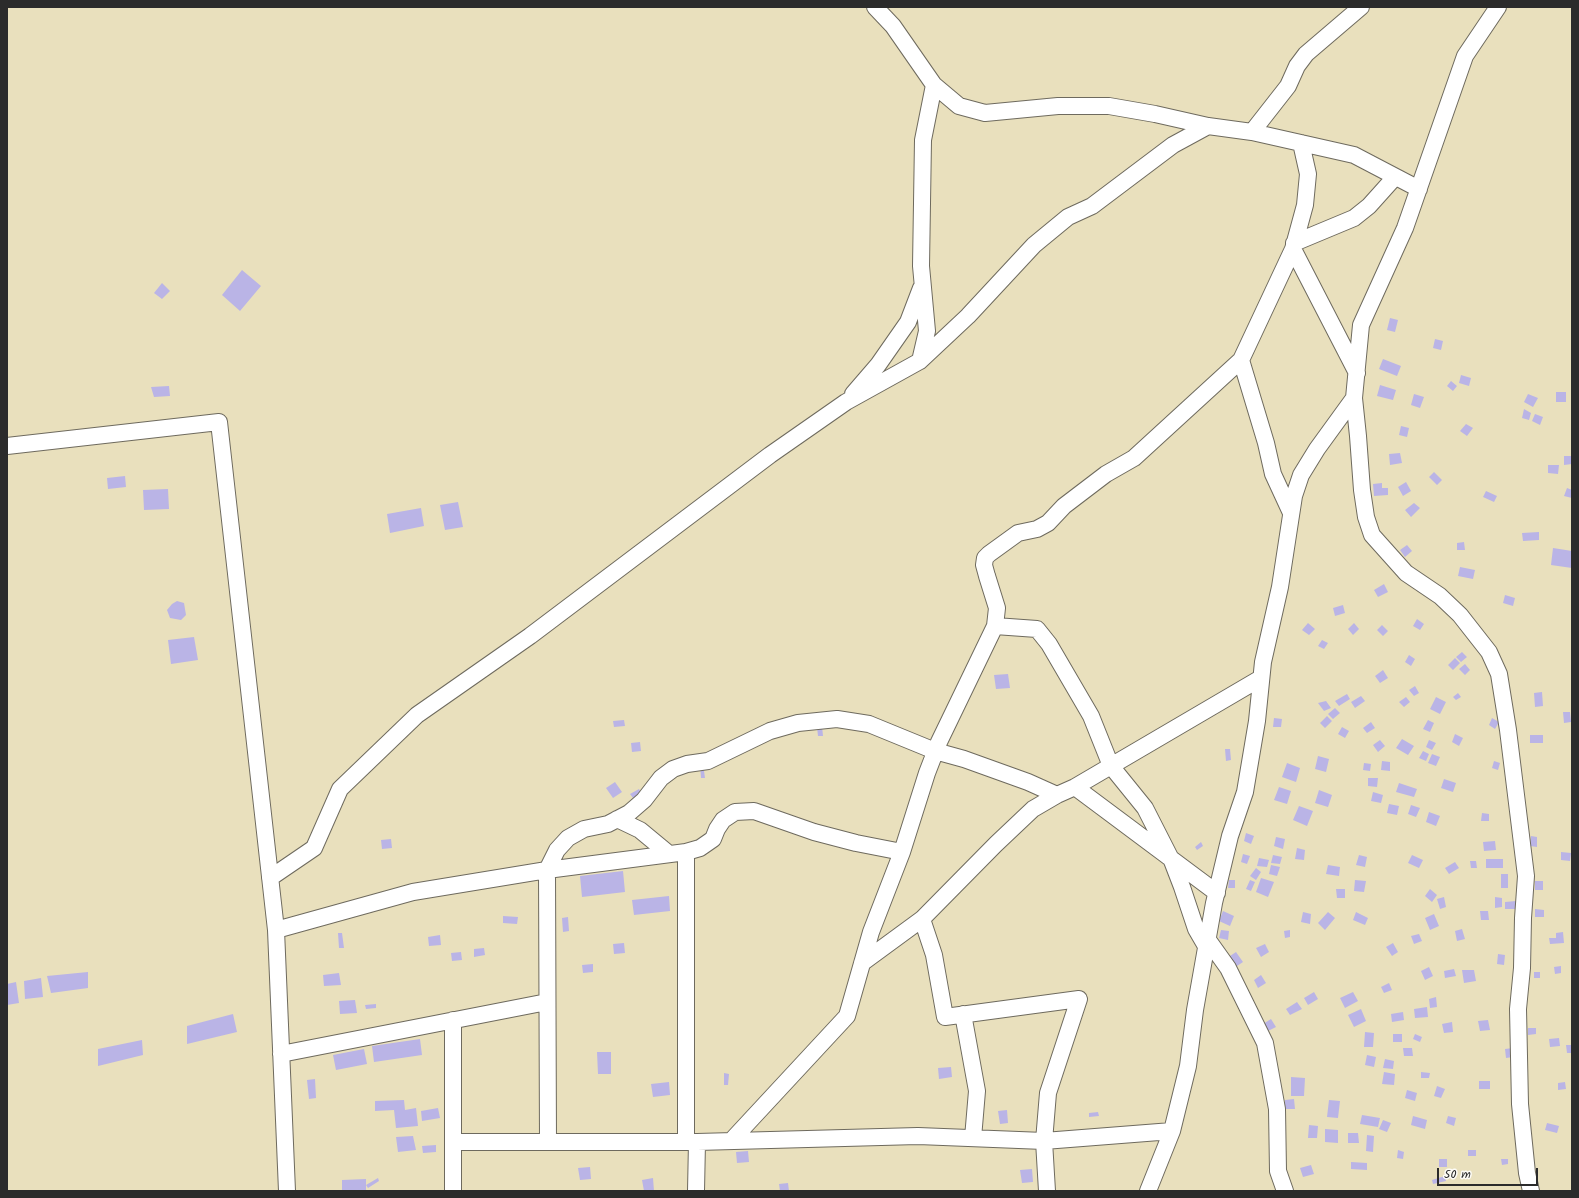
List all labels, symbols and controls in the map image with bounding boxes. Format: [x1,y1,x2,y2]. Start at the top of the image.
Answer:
scale bar [1439,1160,1540,1186]
text: 50 m [1444,1165,1471,1184]

